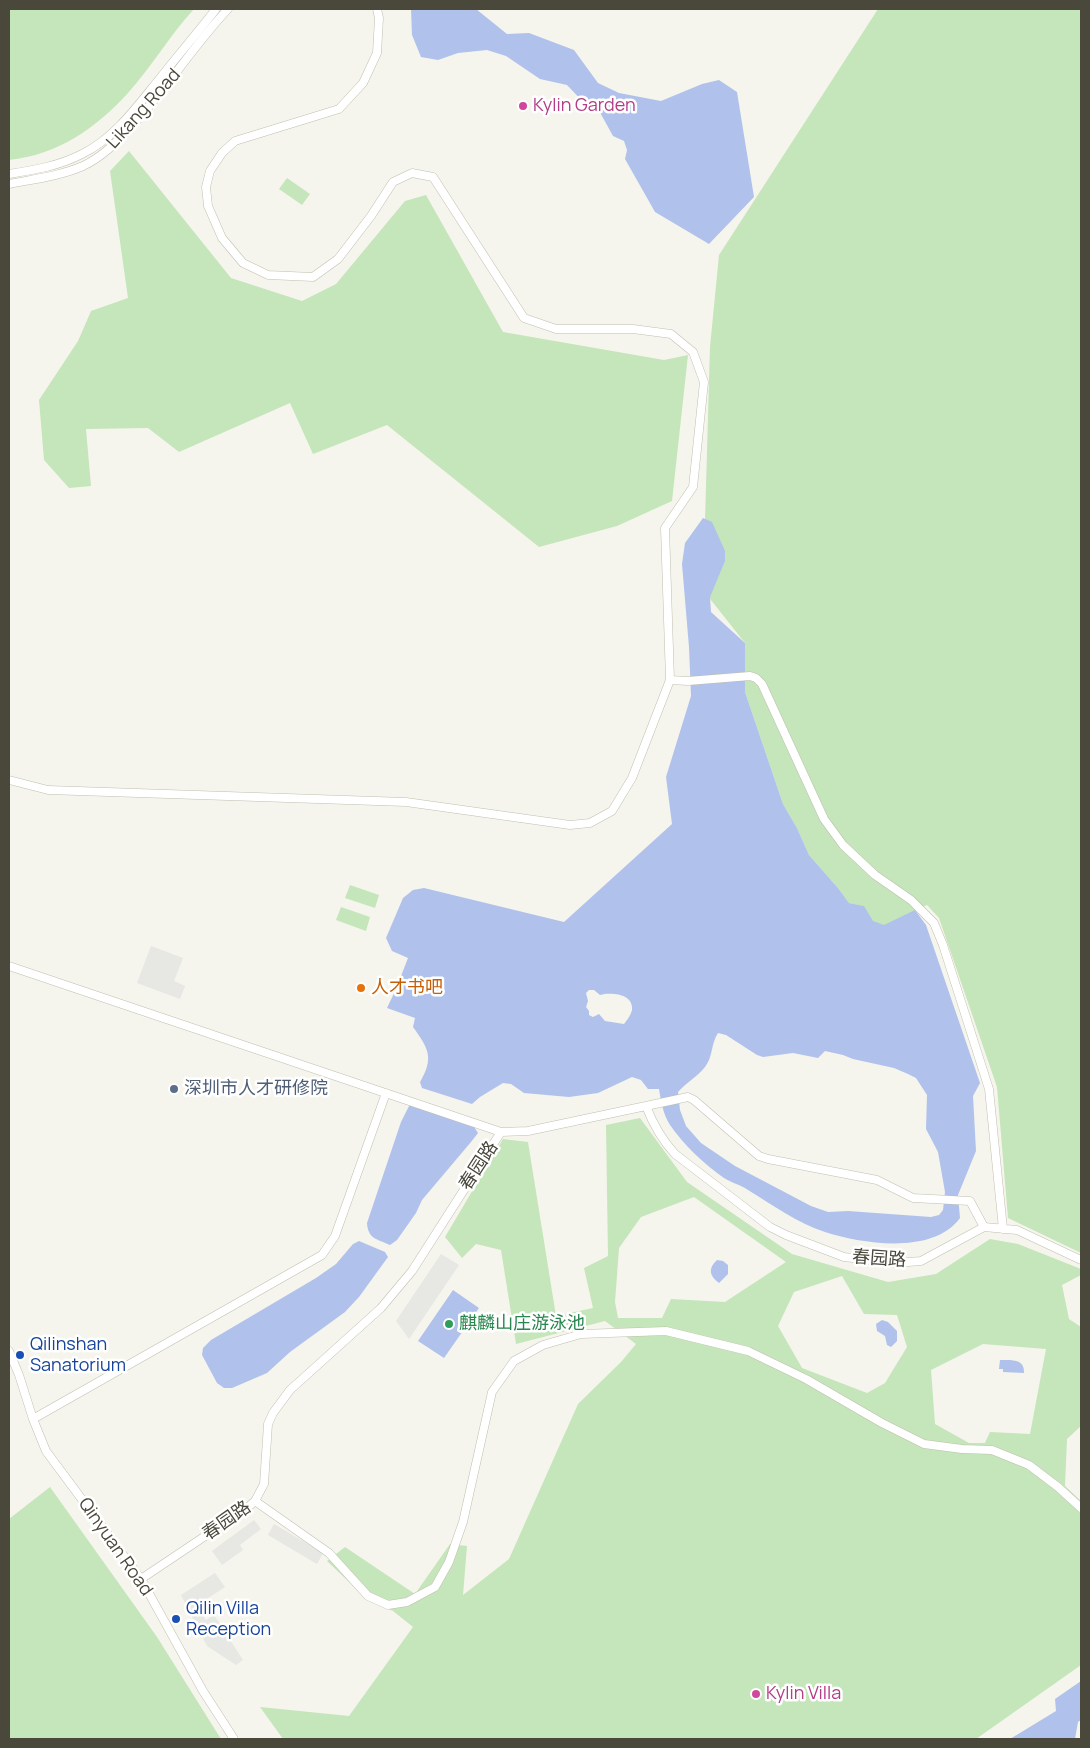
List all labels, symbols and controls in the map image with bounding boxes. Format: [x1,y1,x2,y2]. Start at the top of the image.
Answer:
street label: Likang Road [103,65,185,153]
place label: Kylin Garden [533,95,636,117]
marker: Kylin Garden [517,100,529,112]
place label: 人才书吧 [371,977,443,999]
marker: 人才书吧 [355,982,367,994]
place label: 深圳市人才研修院 [184,1078,328,1100]
marker: 深圳市人才研修院 [168,1083,180,1095]
street label: 春园路 [455,1137,503,1195]
street label: 春园路 [851,1246,907,1272]
place label: 麒麟山庄游泳池 [459,1313,585,1335]
marker: 麒麟山庄游泳池 [443,1318,455,1330]
place label: Qilinshan Sanatorium [30,1334,126,1376]
marker: Qilinshan Sanatorium [14,1349,26,1361]
street label: Qinyuan Road [73,1494,157,1600]
street label: 春园路 [199,1497,255,1545]
place label: Qilin Villa Reception [186,1598,271,1640]
marker: Qilin Villa Reception [170,1613,182,1625]
place label: Kylin Villa [766,1683,841,1705]
marker: Kylin Villa [750,1688,762,1700]

